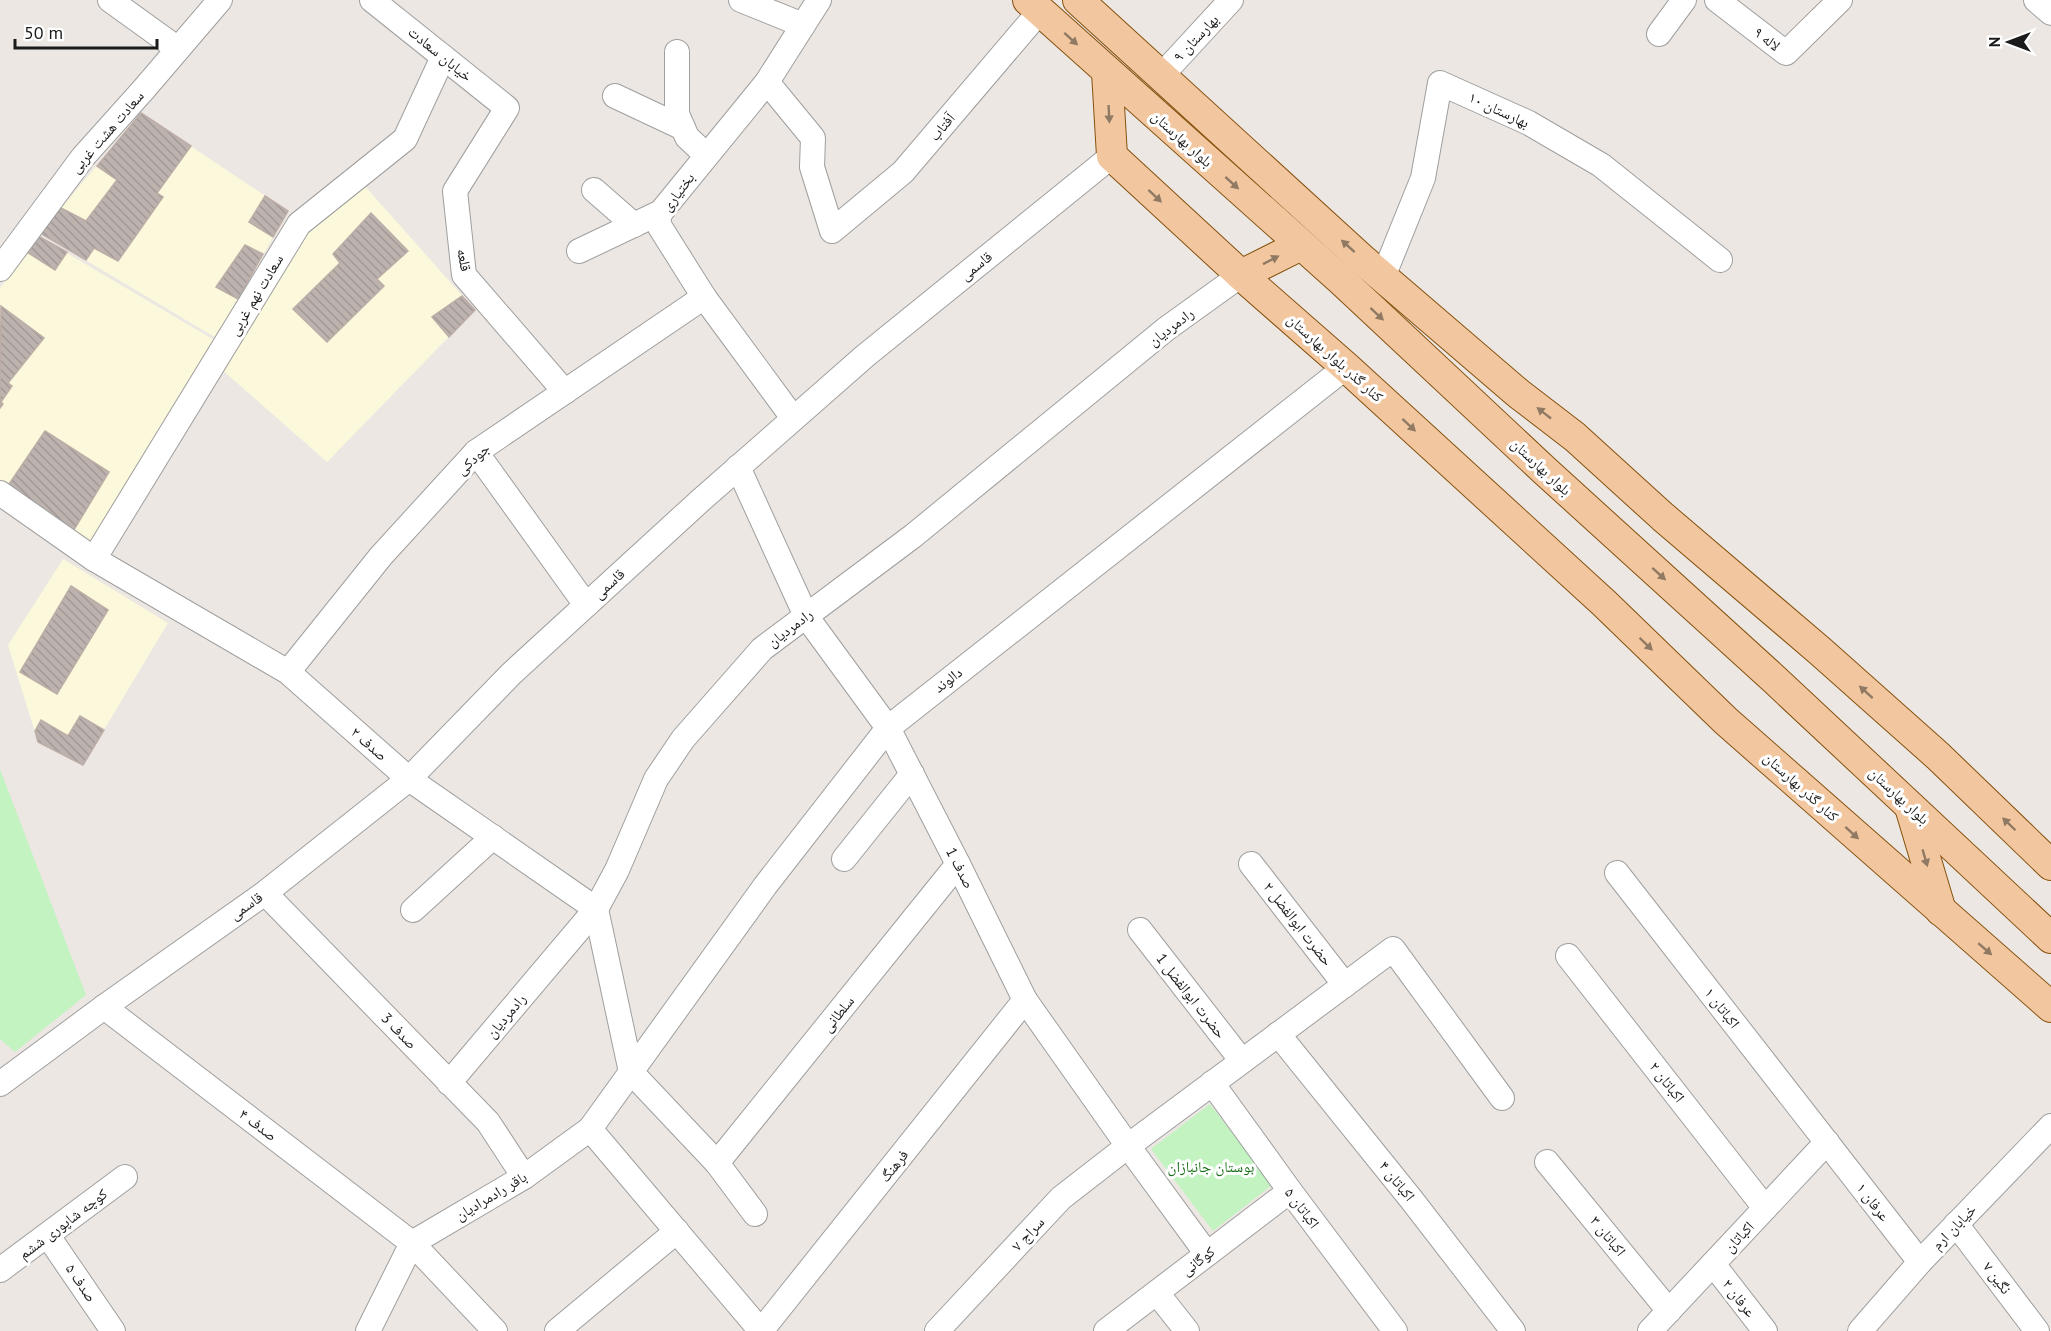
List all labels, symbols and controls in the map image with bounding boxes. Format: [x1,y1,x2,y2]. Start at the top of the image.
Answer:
street label: بهارستان ۹ [1169,10,1223,66]
scale bar [15,12,158,50]
north arrow [1979,12,2039,72]
text: 50 m [24,21,63,44]
street label: خیابان سعادت [404,22,477,86]
street label: لاله ۹ [1750,22,1784,55]
one-way arrow [1063,32,1078,45]
text: N [1984,37,2004,47]
street label: سعادت هشت غربی [65,86,149,178]
street label: بهارستان ۱۰ [1465,87,1533,133]
one-way arrow [1105,104,1114,123]
street label: بلوار بهارستان [1147,106,1217,172]
street label: آفتاب [924,108,960,145]
street label: بختیاری [657,168,699,216]
one-way arrow [1224,176,1239,189]
one-way arrow [1148,188,1162,202]
one-way arrow [1340,239,1355,253]
street label: قلعه [453,247,476,273]
street label: قاسمی [956,247,996,285]
street label: سعادت نهم غربی [224,251,288,339]
one-way arrow [1263,255,1280,265]
street label: رادمردیان [1144,303,1198,351]
one-way arrow [1369,306,1383,320]
street label: کنار گذر بلوار بهارستان [1283,309,1387,407]
one-way arrow [1536,408,1551,420]
one-way arrow [1401,418,1416,432]
street label: بلوار بهارستان [1507,434,1575,500]
street label: جودکی [452,438,495,480]
street label: قاسمی [589,564,629,604]
one-way arrow [1651,567,1666,580]
street label: رادمردیان [763,604,817,652]
one-way arrow [1639,637,1653,651]
street label: دالوند [930,663,966,697]
one-way arrow [1859,686,1874,699]
street label: صدف ۲ [347,723,392,765]
street label: کنار گذر بهارستان [1759,748,1843,826]
street label: بلوار بهارستان [1865,763,1933,829]
one-way arrow [2002,818,2016,832]
one-way arrow [1844,826,1859,839]
street label: صدف 1 [942,844,979,892]
one-way arrow [1921,849,1930,867]
street label: حضرت ابوالفضل ۲ [1259,878,1337,970]
street label: قاسمی [225,887,267,925]
one-way arrow [1977,942,1992,955]
street label: حضرت ابوالفضل 1 [1151,949,1231,1043]
street label: اکباتان ۱ [1700,984,1744,1032]
street label: رادمردیان [481,989,531,1043]
street label: سلطانی [817,992,859,1036]
street label: صدف 3 [377,1008,421,1053]
street label: اکباتان ۲ [1645,1058,1689,1106]
street label: صدف ۴ [236,1104,281,1145]
street label: فرهنگ [875,1146,912,1186]
park label: بوستان جانبازان [1168,1157,1254,1177]
street label: اکباتان ۴ [1375,1157,1419,1205]
street label: باقر رادمرادیان [451,1167,531,1225]
street label: عرفان ۱ [1852,1179,1894,1226]
street label: اکباتان ۵ [1280,1183,1324,1233]
street label: کوچه شاپوری ششم [15,1184,111,1264]
street label: خیابان ارم [1927,1200,1981,1254]
street label: اکباتان ۳ [1586,1212,1630,1260]
street label: سراج ۷ [1007,1213,1049,1255]
street label: اکباتان [1720,1217,1758,1257]
street label: کوگانی [1177,1242,1219,1280]
street label: نگین ۷ [1978,1258,2016,1298]
street label: صدف ۵ [62,1260,101,1306]
street label: عرفان ۲ [1718,1275,1760,1322]

